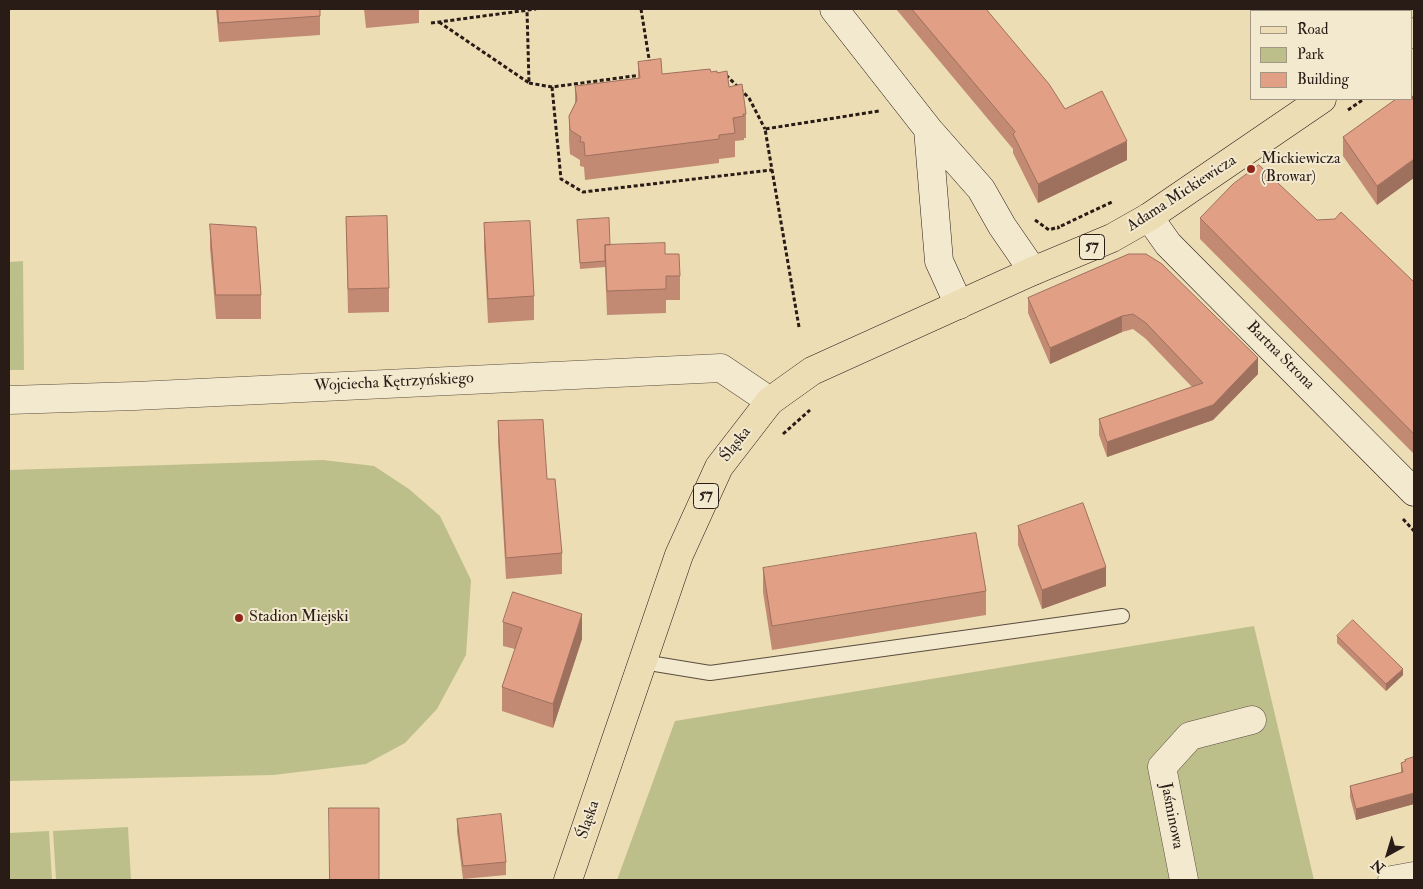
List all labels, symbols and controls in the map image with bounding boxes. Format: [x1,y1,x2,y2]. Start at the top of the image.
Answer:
legend [1250,10,1413,100]
text: Road [1297,20,1328,39]
text: Park [1297,45,1324,64]
text: Building [1297,70,1349,89]
place label: Mickiewicza (Browar) [1261,150,1340,188]
street label: Adama Mickiewicza [1124,152,1240,236]
marker: Mickiewicza (Browar) [1245,163,1257,175]
road number: 57 [1080,234,1104,260]
street label: Bartna Strona [1242,318,1318,394]
street label: Wojciecha Kętrzyńskiego [314,369,474,397]
street label: Śląska [716,424,756,466]
road number: 57 [694,484,718,508]
place label: Stadion Miejski [249,608,348,628]
marker: Stadion Miejski [233,612,245,624]
street label: Jaśminowa [1155,781,1187,851]
street label: Śląska [574,798,604,842]
north arrow [1363,829,1413,879]
text: N [1368,855,1388,877]

